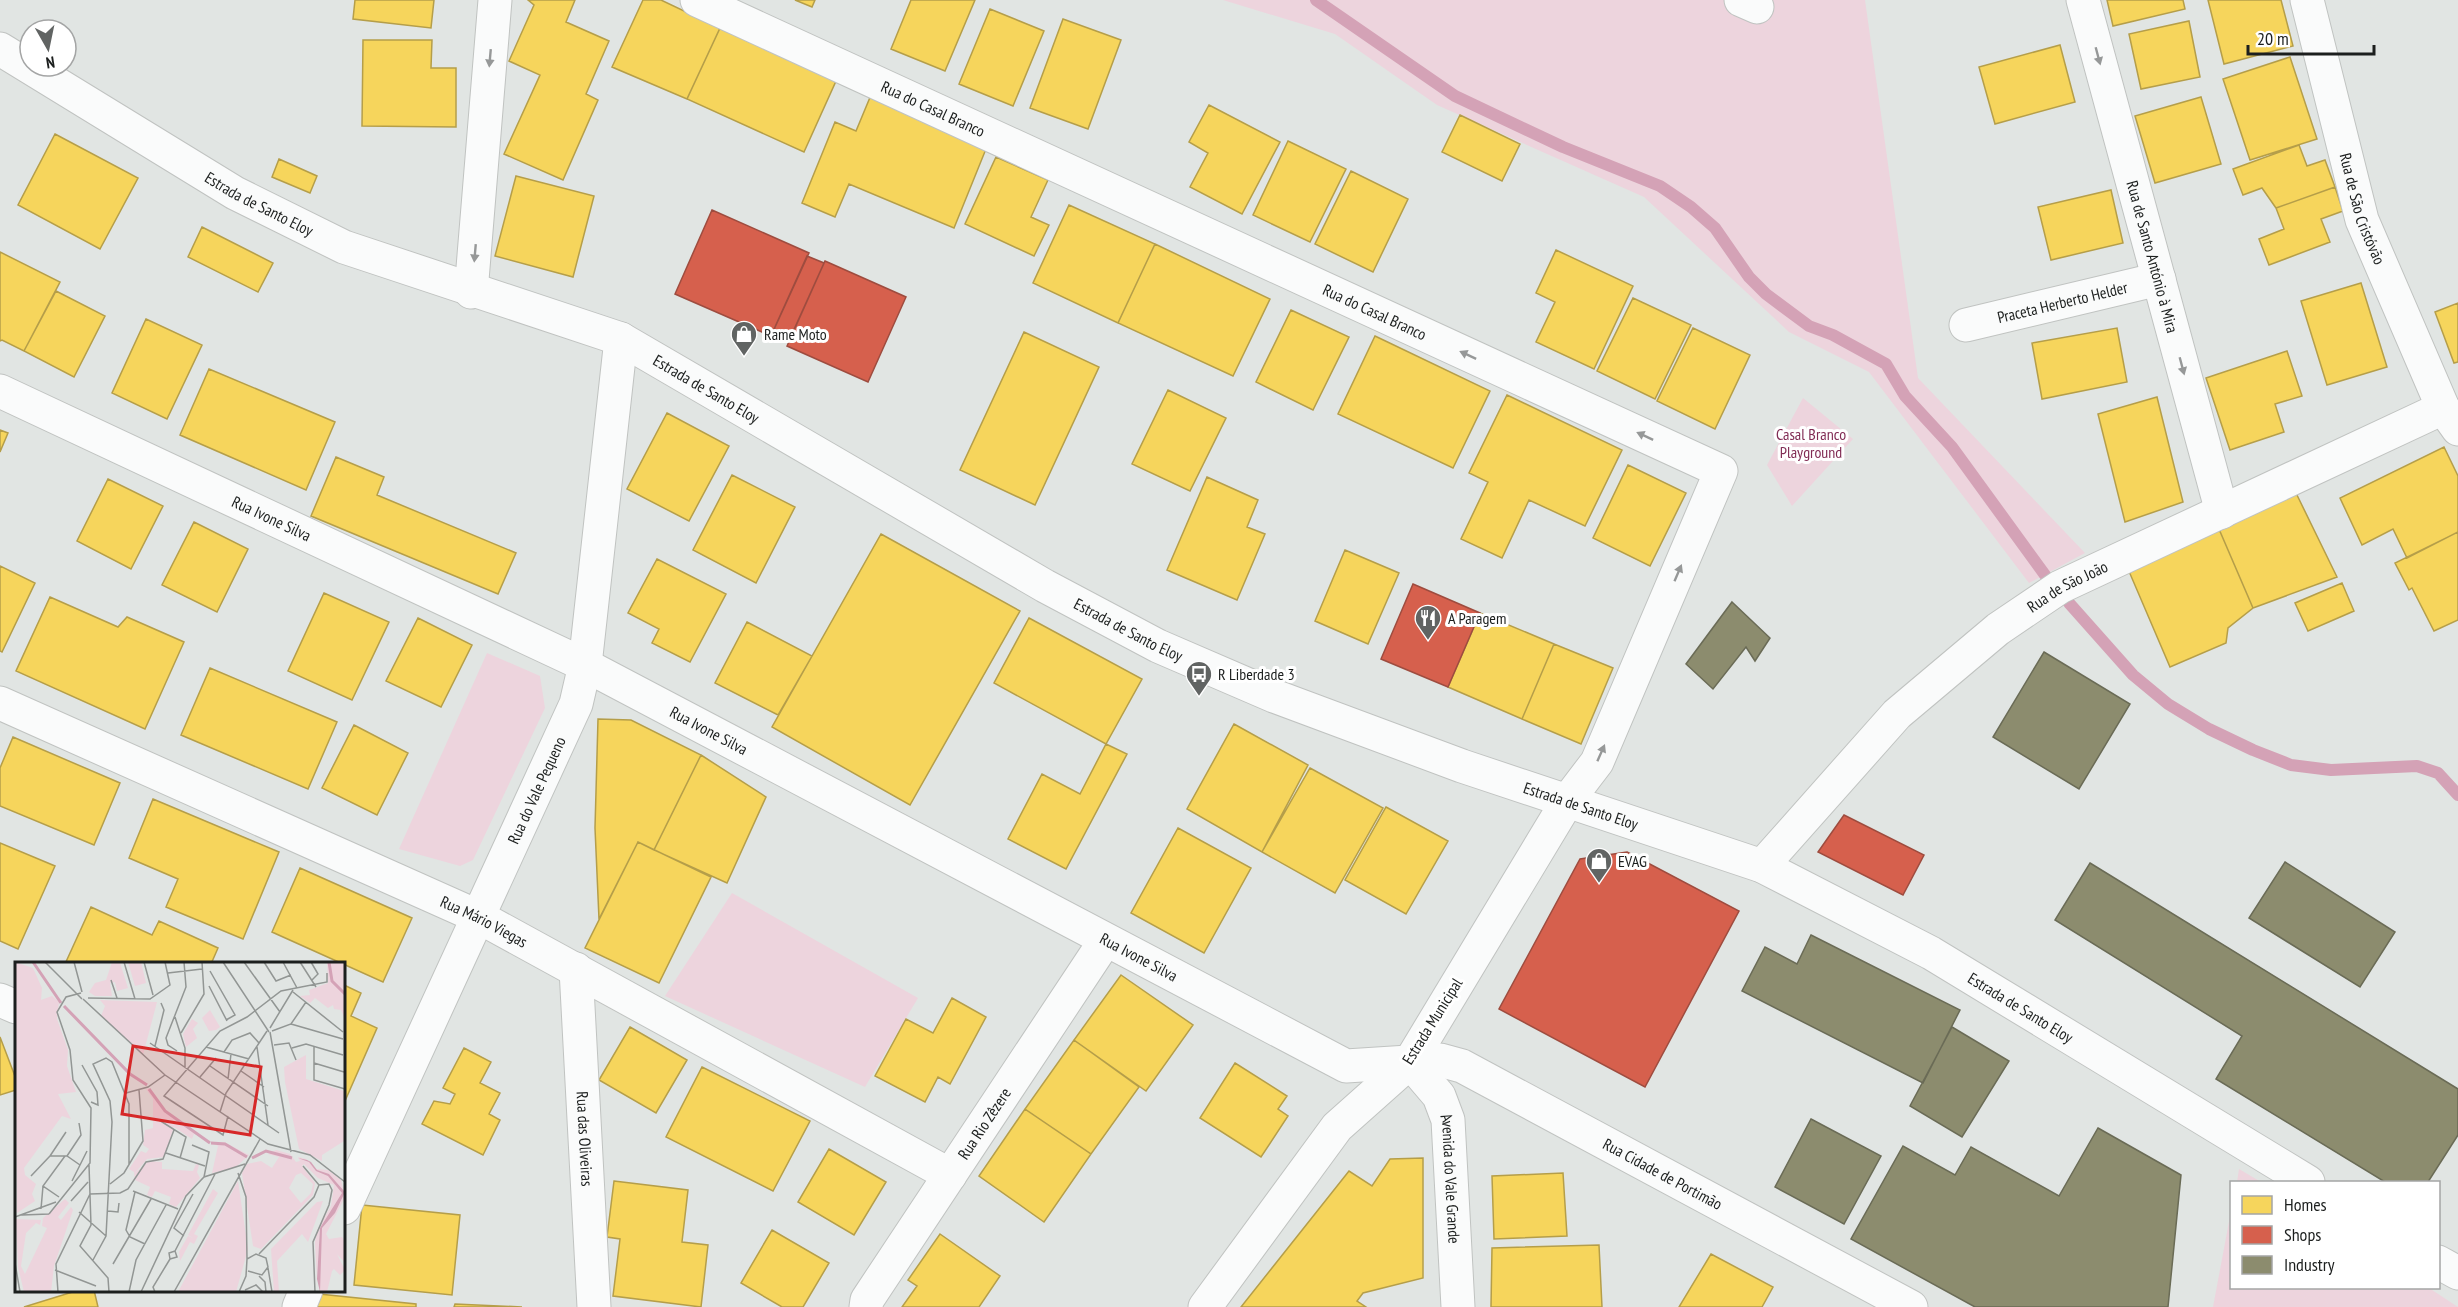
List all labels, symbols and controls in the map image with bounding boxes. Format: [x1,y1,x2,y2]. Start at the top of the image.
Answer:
north arrow [18,18,78,78]
scale bar [2248,18,2374,56]
text: 20 m [2257,27,2289,50]
one-way arrow [2094,48,2103,66]
one-way arrow [485,49,495,68]
text: N [45,52,56,73]
street label: Rua do Casal Branco [878,76,988,141]
street label: Rua de São Cristóvão [2336,151,2390,267]
street label: Estrada de Santo Eloy [201,167,317,240]
street label: Rua de Santo António à Mira [2122,178,2183,335]
one-way arrow [470,243,479,262]
street label: Praceta Herberto Helder [1995,277,2130,327]
street label: Rua do Casal Branco [1320,279,1430,344]
shop icon: Rame Moto [729,319,759,357]
place label: Rame Moto [764,324,827,344]
street label: Estrada de Santo Eloy [650,350,763,427]
one-way arrow [1460,350,1477,359]
one-way arrow [2178,357,2188,375]
park label: Casal Branco Playground [1776,424,1846,462]
one-way arrow [1637,432,1654,441]
street label: Rua Ivone Silva [229,491,314,545]
street label: Rua de São João [2023,556,2111,616]
one-way arrow [1673,564,1683,582]
street label: Estrada de Santo Eloy [1071,593,1186,665]
restaurant icon: A Paragem [1413,603,1443,641]
place label: A Paragem [1448,608,1506,628]
bus stop icon: R Liberdade 3 [1184,659,1214,697]
place label: R Liberdade 3 [1218,664,1295,684]
street label: Rua Ivone Silva [667,702,751,759]
street label: Rua do Vale Pequeno [503,733,570,847]
one-way arrow [1596,743,1606,761]
street label: Estrada de Santo Eloy [1521,777,1641,834]
shop icon: EVAG [1584,846,1614,884]
place label: EVAG [1618,851,1647,871]
street label: Rua Mário Viegas [437,891,531,952]
street label: Rua Ivone Silva [1097,928,1181,986]
inset map [15,962,345,1292]
street label: Estrada de Santo Eloy [1964,968,2077,1047]
street label: Estrada Municipal [1398,974,1467,1068]
street label: Rua Rio Zêzere [953,1084,1015,1163]
street label: Rua das Oliveiras [573,1091,598,1187]
street label: Avenida do Vale Grande [1436,1110,1465,1244]
street label: Rua Cidade de Portimão [1600,1134,1726,1214]
legend [2230,1181,2440,1289]
text: Homes [2284,1193,2327,1216]
text: Shops [2284,1223,2321,1246]
text: Industry [2284,1253,2335,1276]

